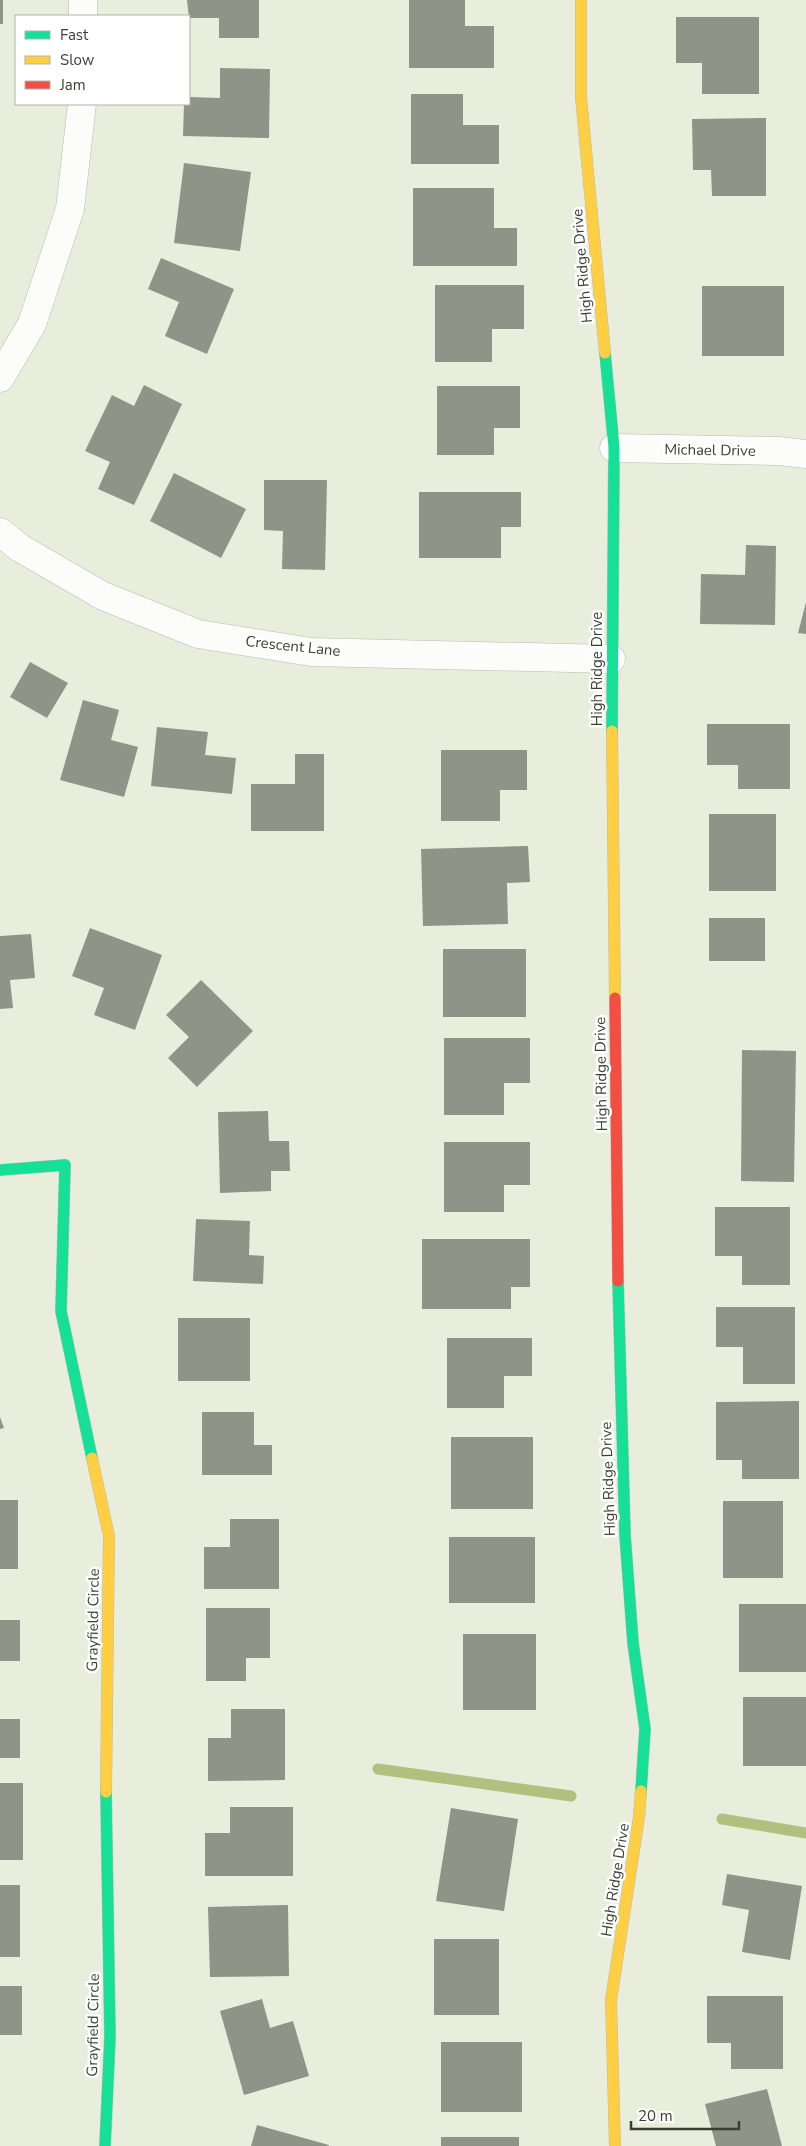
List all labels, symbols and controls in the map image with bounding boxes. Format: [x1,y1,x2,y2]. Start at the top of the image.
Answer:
legend [15,15,190,105]
text: Fast [60,25,89,45]
text: Slow [60,50,95,70]
text: Jam [59,75,86,95]
street label: High Ridge Drive [567,208,597,324]
street label: Michael Drive [664,439,756,461]
street label: High Ridge Drive [587,612,607,726]
street label: Crescent Lane [244,631,342,661]
street label: High Ridge Drive [590,1017,612,1131]
street label: High Ridge Drive [596,1421,620,1537]
street label: Grayfield Circle [82,1568,104,1672]
street label: High Ridge Drive [596,1822,634,1938]
street label: Grayfield Circle [82,1973,104,2077]
scale bar [631,2098,738,2130]
text: 20 m [638,2106,673,2126]

